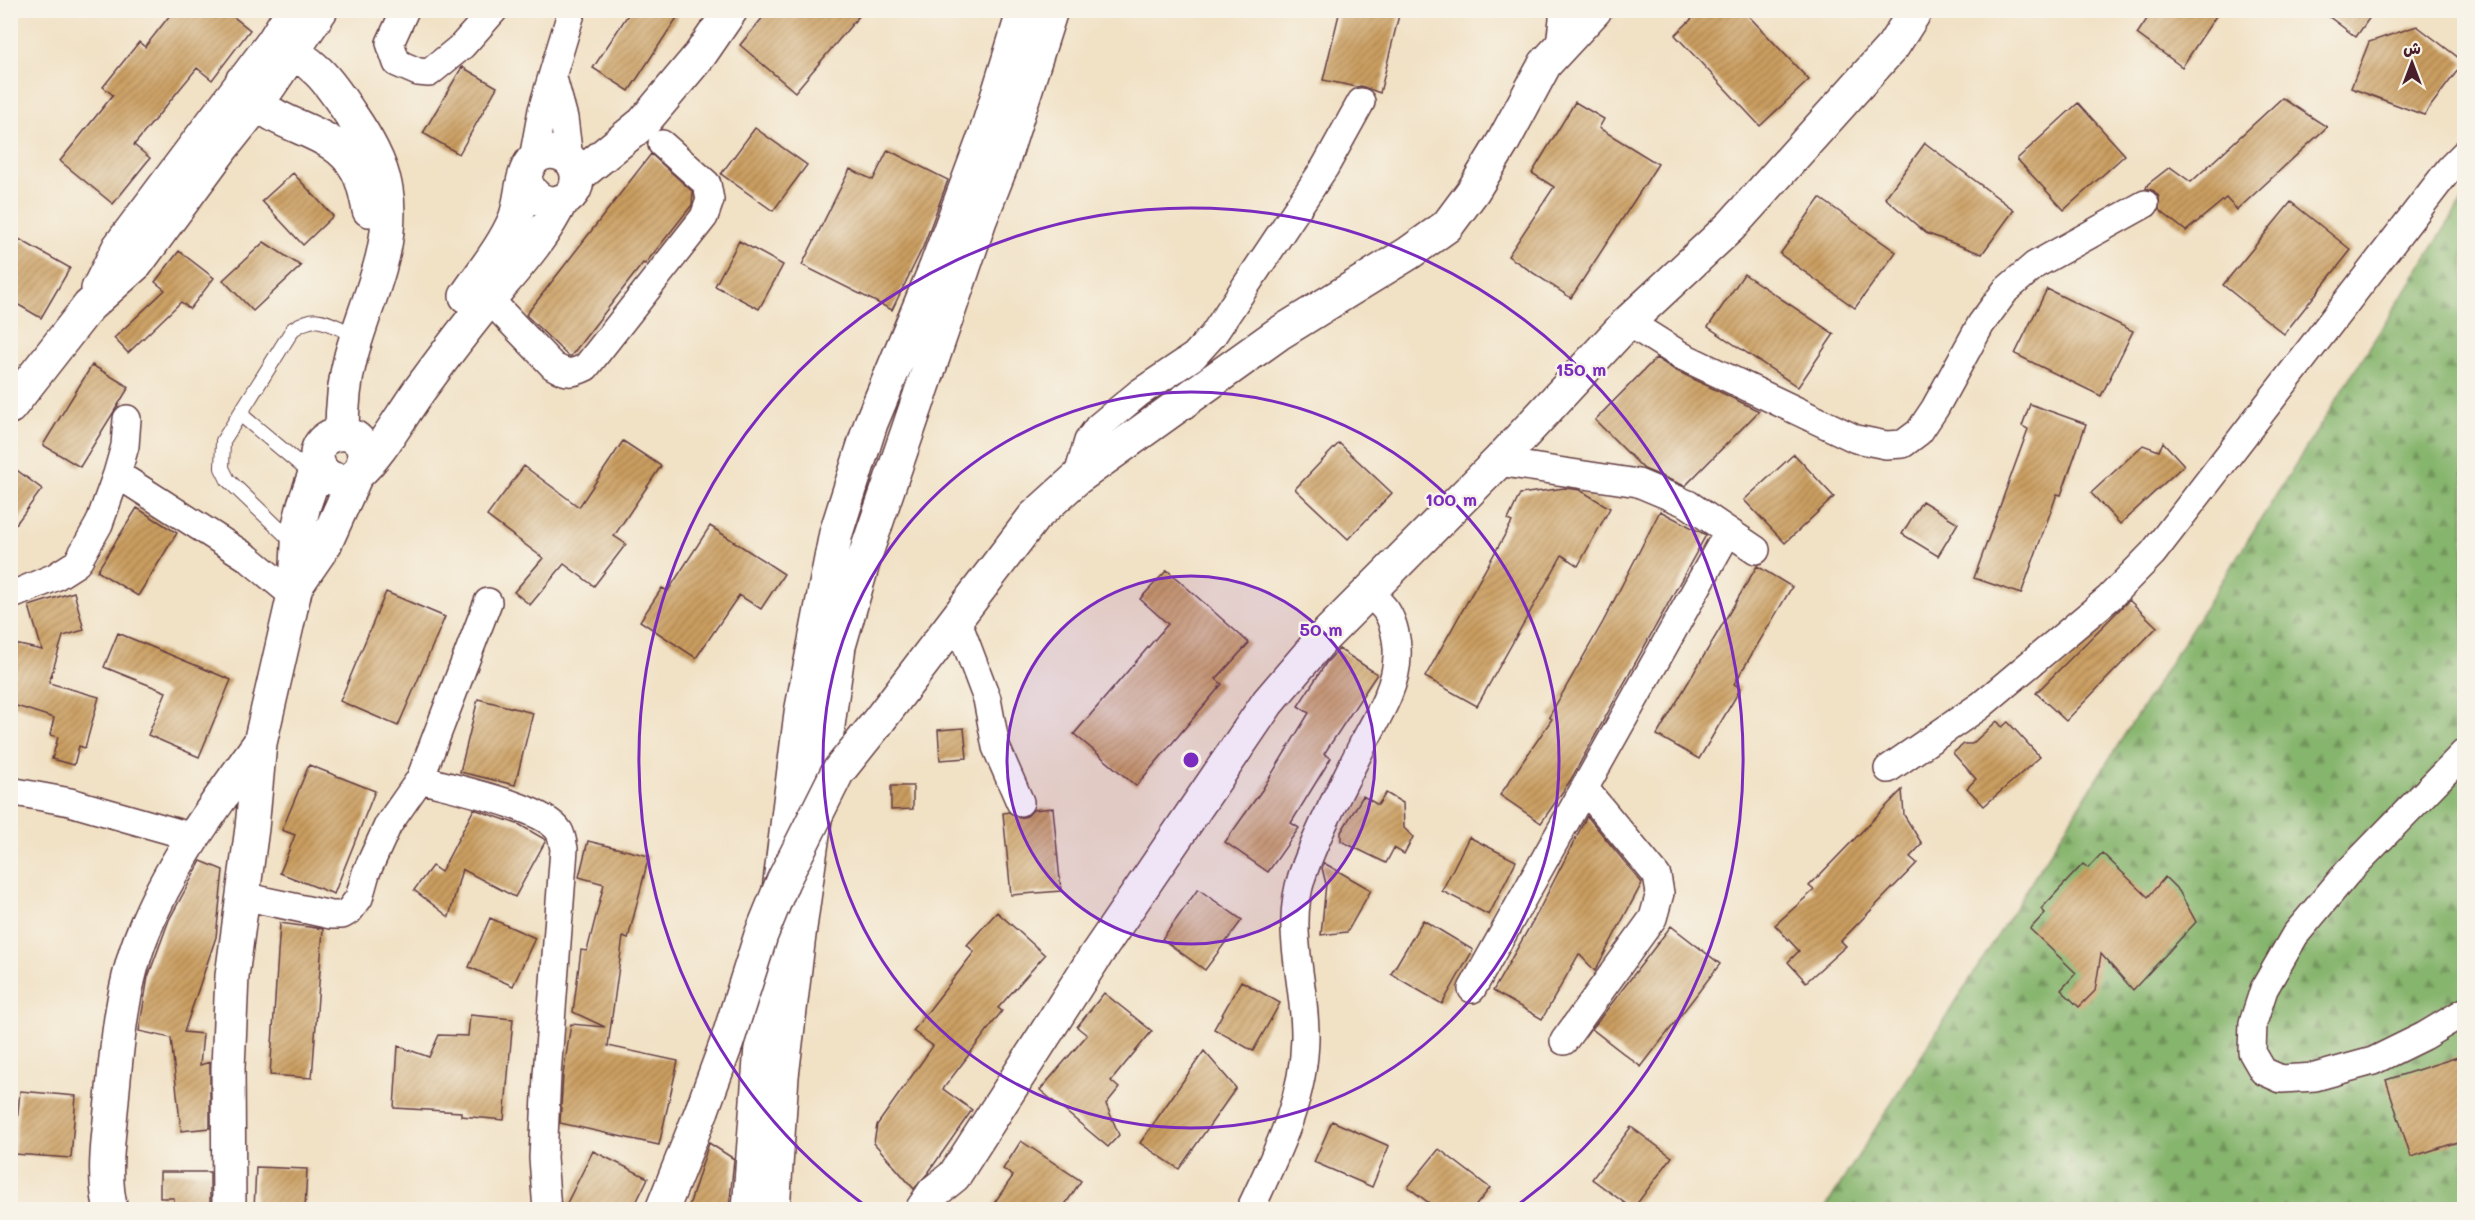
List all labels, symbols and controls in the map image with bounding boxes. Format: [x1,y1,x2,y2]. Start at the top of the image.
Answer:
north arrow [2382,33,2442,93]
text: ش [2403,37,2421,58]
text: 150 m [1556,357,1606,381]
text: 100 m [1425,487,1477,511]
text: 50 m [1300,617,1342,641]
centre of rings [1181,750,1201,770]

